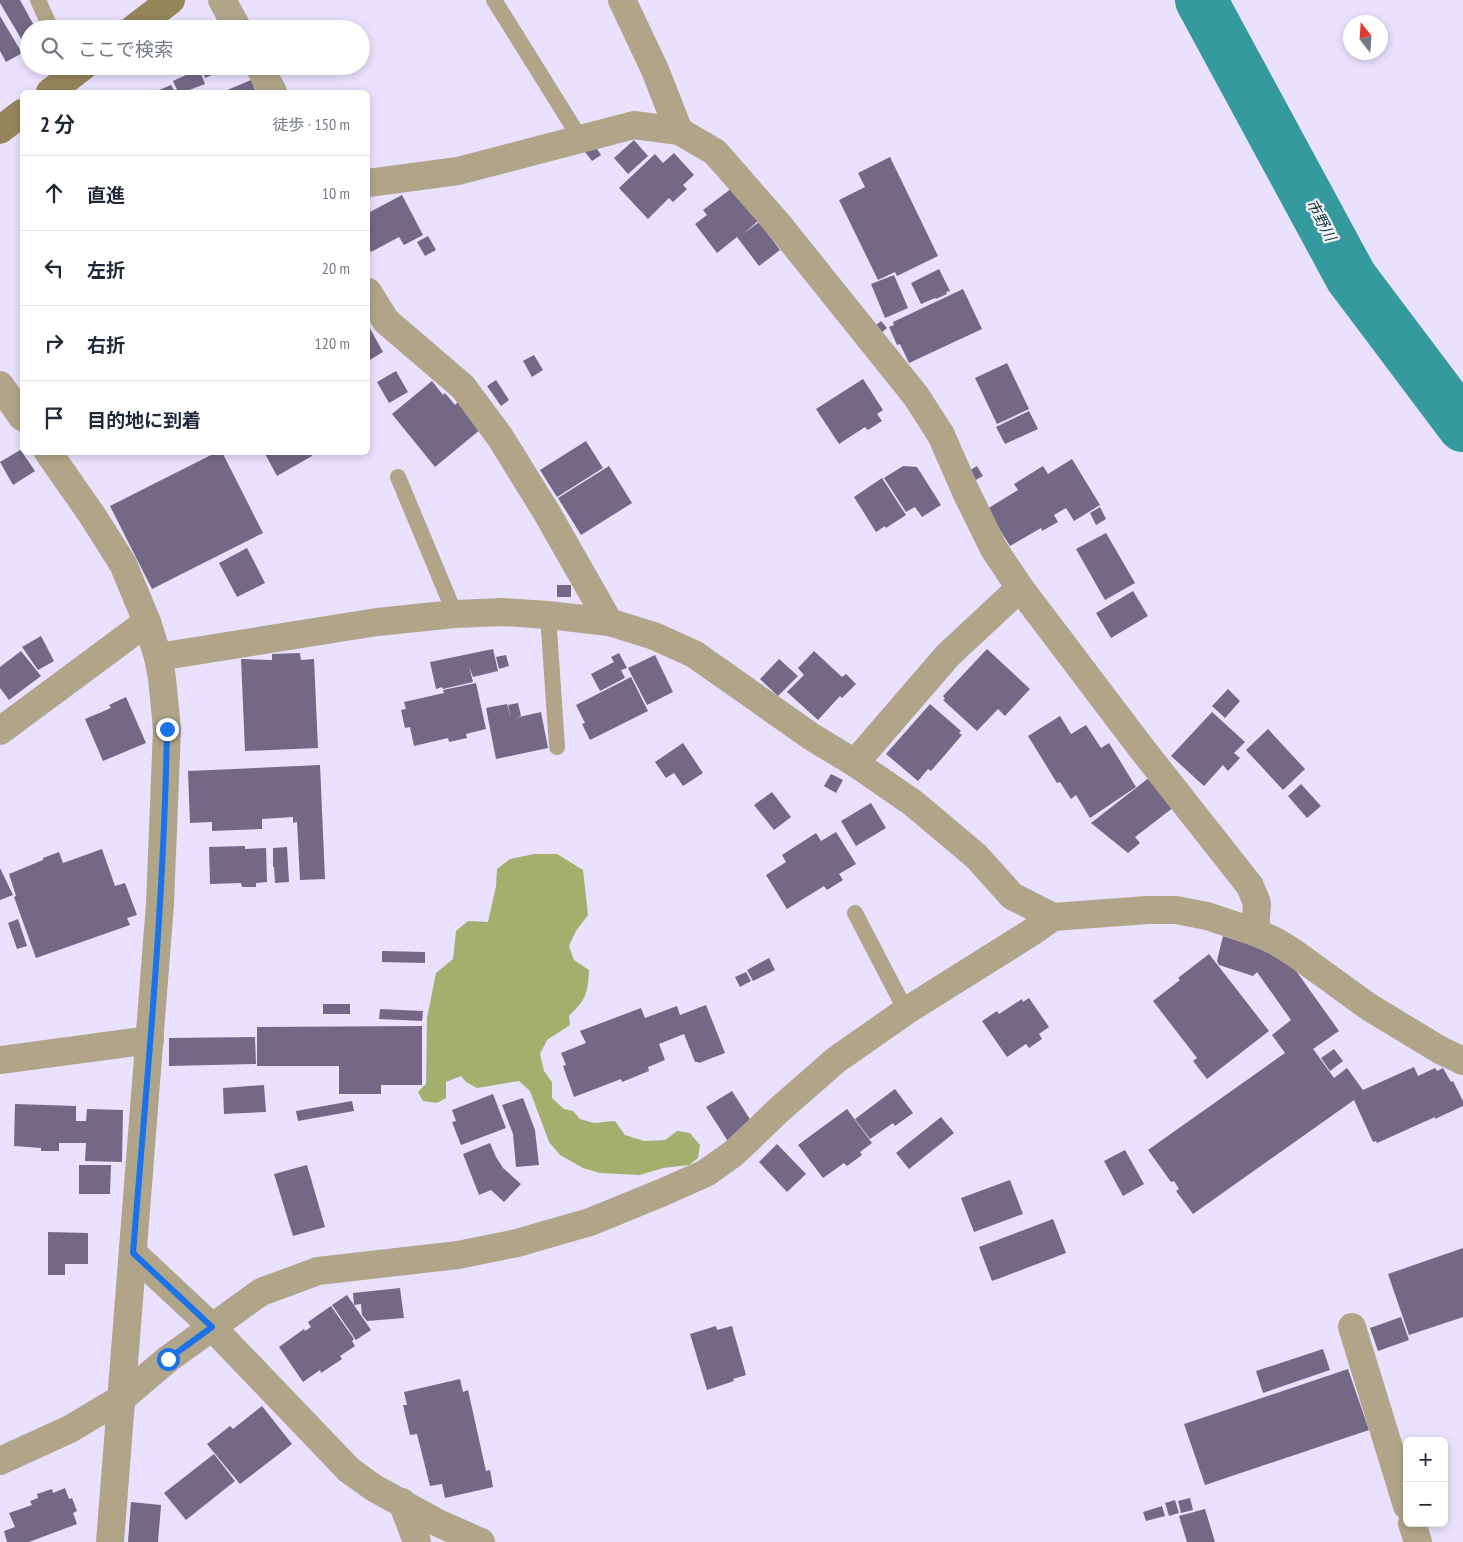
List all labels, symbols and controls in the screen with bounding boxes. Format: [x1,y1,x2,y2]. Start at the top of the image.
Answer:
north arrow [1343,15,1388,60]
search box [20,20,370,75]
icon: search [38,34,66,62]
text: ここで検索 [78,37,173,61]
text: 2 分 [40,111,75,138]
text: 徒歩 · 150 m [272,114,350,134]
icon: ahead [40,179,68,207]
text: 直進 [87,183,125,207]
text: 10 m [322,183,350,203]
water label: 市野川 [1302,195,1341,246]
icon: left [40,254,68,282]
text: 左折 [87,258,125,282]
text: 20 m [322,258,350,278]
icon: right [40,329,68,357]
text: 右折 [87,333,125,357]
text: 120 m [315,333,350,353]
icon: arrive [40,404,68,432]
text: 目的地に到着 [87,408,201,432]
route end [156,718,179,741]
route start [157,1348,180,1371]
map controls [1403,1437,1448,1527]
button: + [1403,1437,1448,1482]
button: − [1403,1482,1448,1527]

